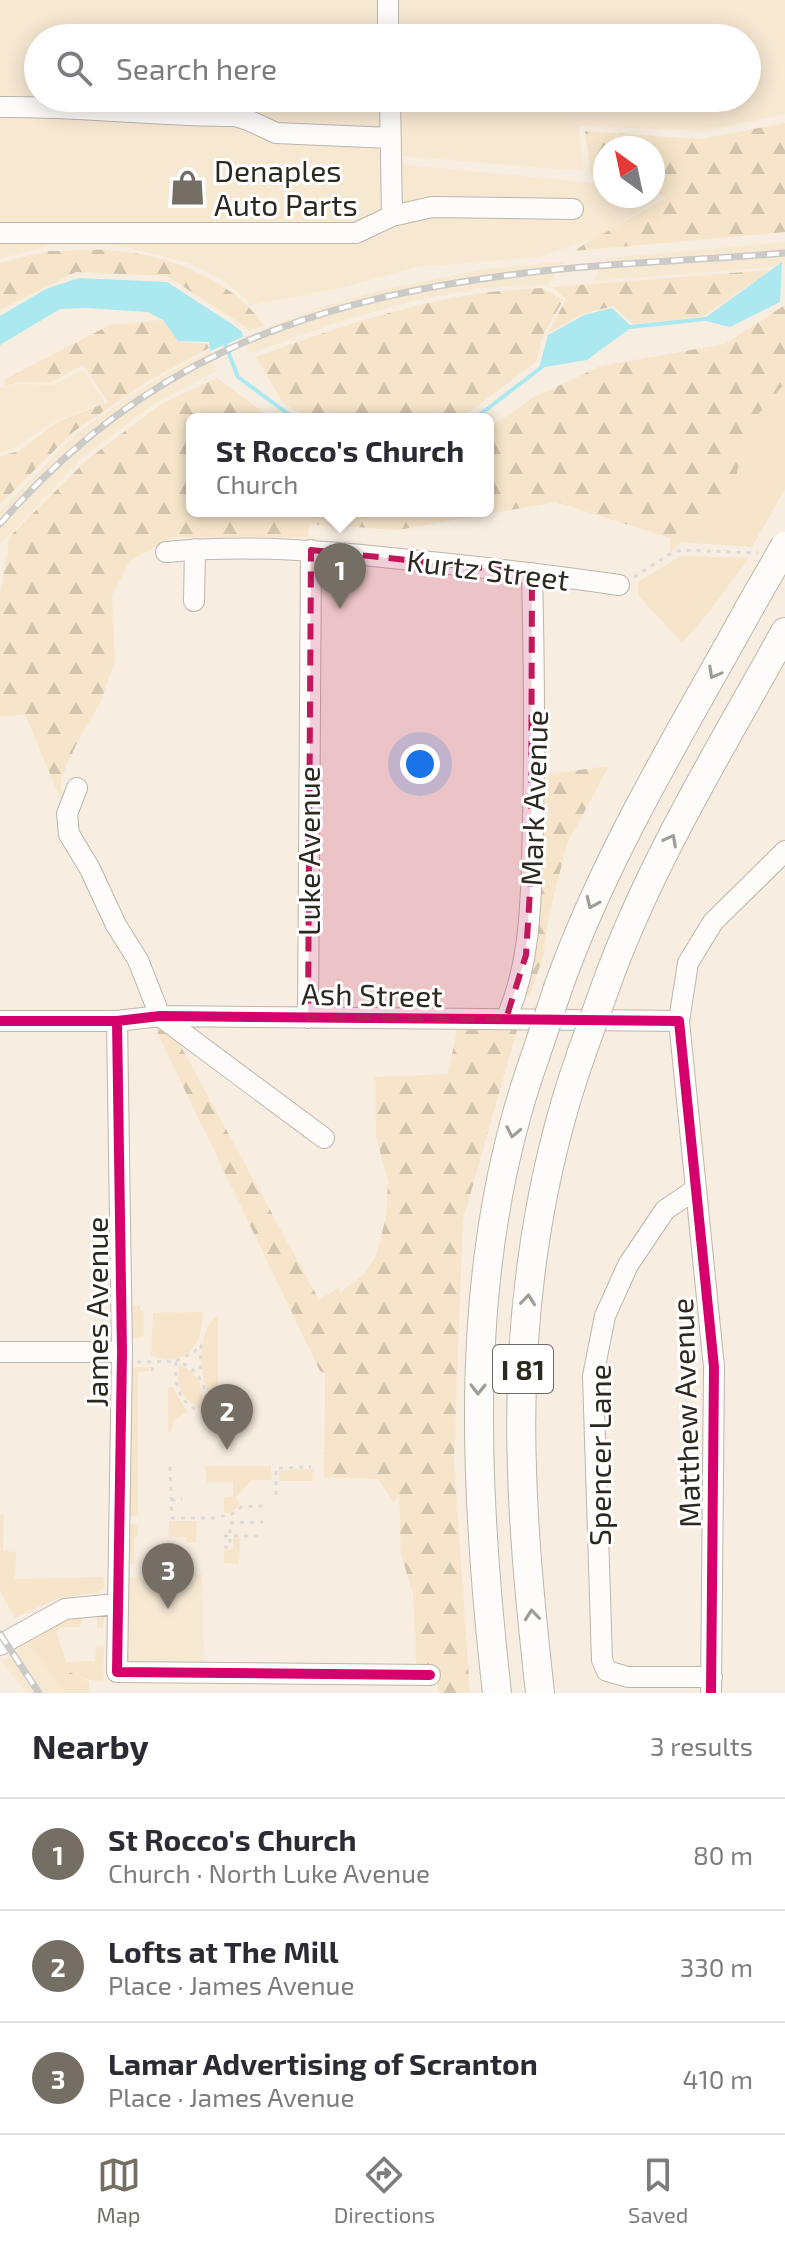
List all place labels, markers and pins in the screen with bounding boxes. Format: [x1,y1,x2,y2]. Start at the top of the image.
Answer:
place label: Denaples Auto Parts [214,152,358,222]
shop icon: Denaples Auto Parts [169,168,207,206]
pin: 1 [314,543,366,609]
pin: 2 [201,1384,253,1450]
pin: 3 [142,1543,194,1609]

